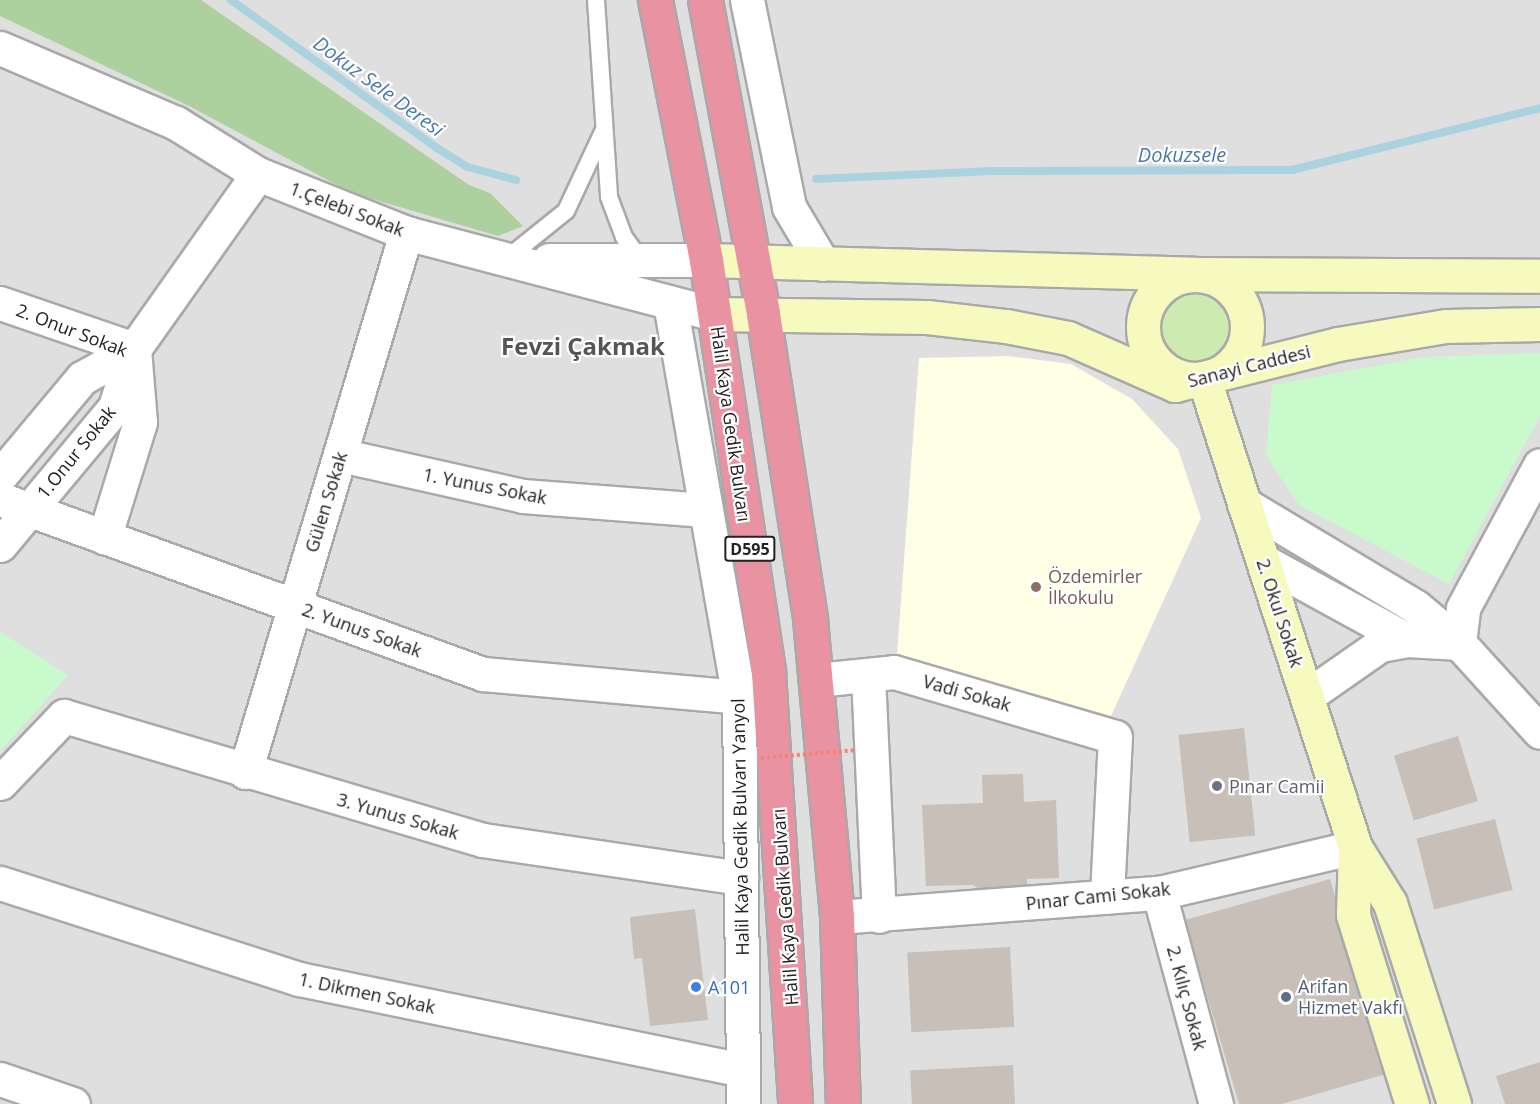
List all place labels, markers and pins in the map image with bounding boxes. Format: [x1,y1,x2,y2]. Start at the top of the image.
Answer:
place label: Özdemirler İlkokulu [1048,566,1142,608]
marker: Özdemirler İlkokulu [1029,580,1043,594]
place label: Pınar Camii [1229,775,1325,797]
marker: Pınar Camii [1210,779,1224,793]
place label: A101 [708,976,750,998]
place label: Arifan Hizmet Vakfı [1298,976,1403,1018]
marker: A101 [689,980,703,994]
marker: Arifan Hizmet Vakfı [1279,990,1293,1004]

